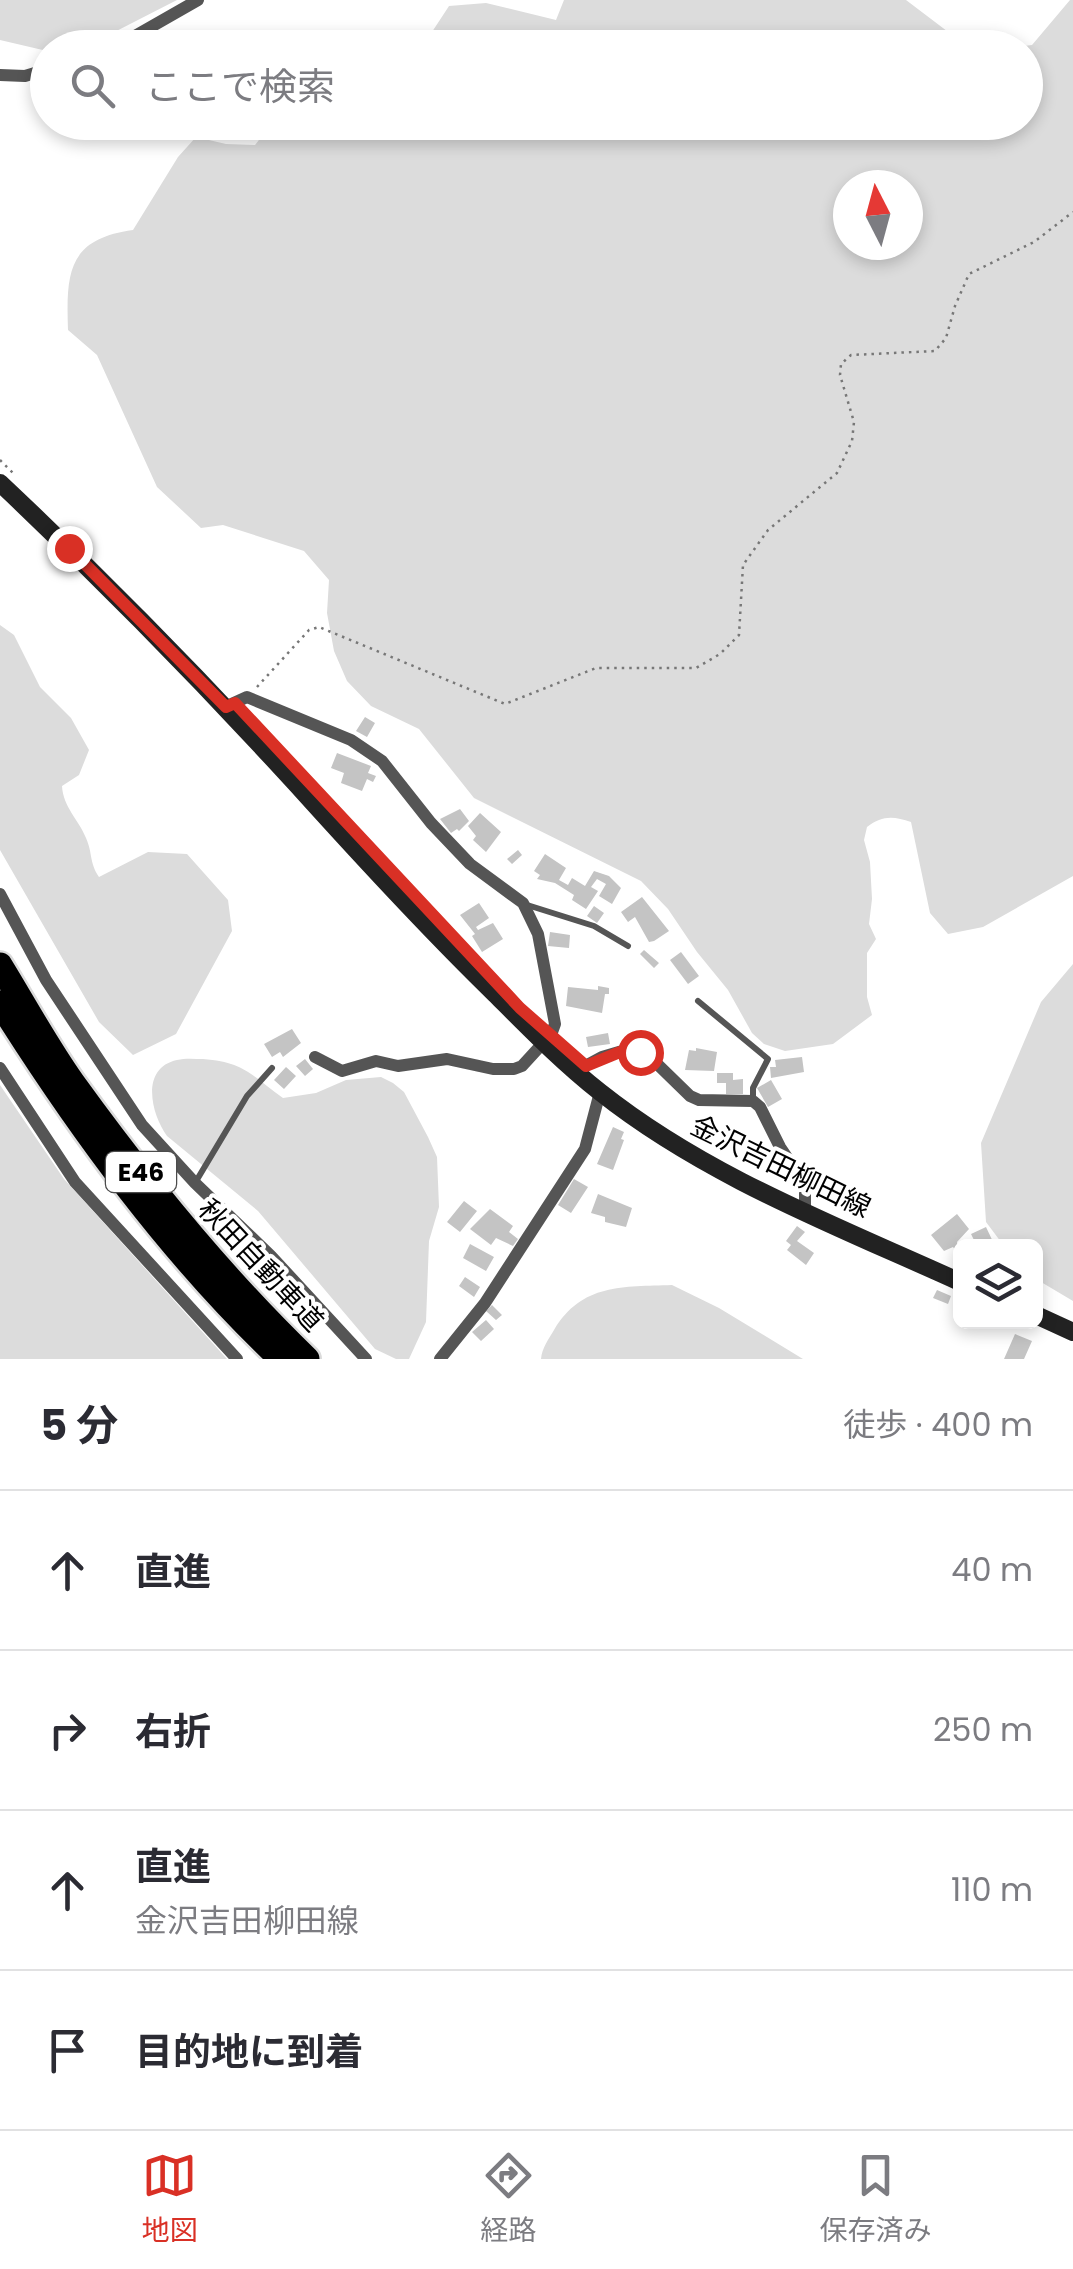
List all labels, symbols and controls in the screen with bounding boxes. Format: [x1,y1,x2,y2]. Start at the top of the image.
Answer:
search box [30,30,1043,140]
icon: search [65,58,120,113]
text: ここで検索 [145,60,335,113]
north arrow [833,170,923,260]
route end [47,526,93,572]
route start [618,1030,664,1076]
street label: 金沢吉田柳田線 [684,1106,877,1227]
road number: E46 [106,1152,176,1192]
street label: 秋田自動車道 [189,1191,332,1340]
map controls [953,1239,1043,1329]
button: layers [953,1239,1043,1329]
text: 5 分 [40,1396,118,1455]
text: 徒歩 · 400 m [843,1402,1033,1447]
icon: ahead [40,1543,95,1598]
text: 直進 [135,1545,211,1598]
text: 40 m [951,1547,1033,1592]
icon: right [40,1703,95,1758]
text: 右折 [135,1705,211,1758]
text: 250 m [933,1707,1033,1752]
text: 直進 [135,1840,211,1893]
icon: ahead [40,1863,95,1918]
text: 110 m [951,1867,1033,1912]
text: 金沢吉田柳田線 [135,1898,359,1943]
icon: arrive [40,2023,95,2078]
text: 目的地に到着 [135,2025,363,2078]
tab: 地図 [141,2148,198,2252]
tab: 経路 [480,2148,537,2252]
tab: 保存済み [819,2148,932,2252]

